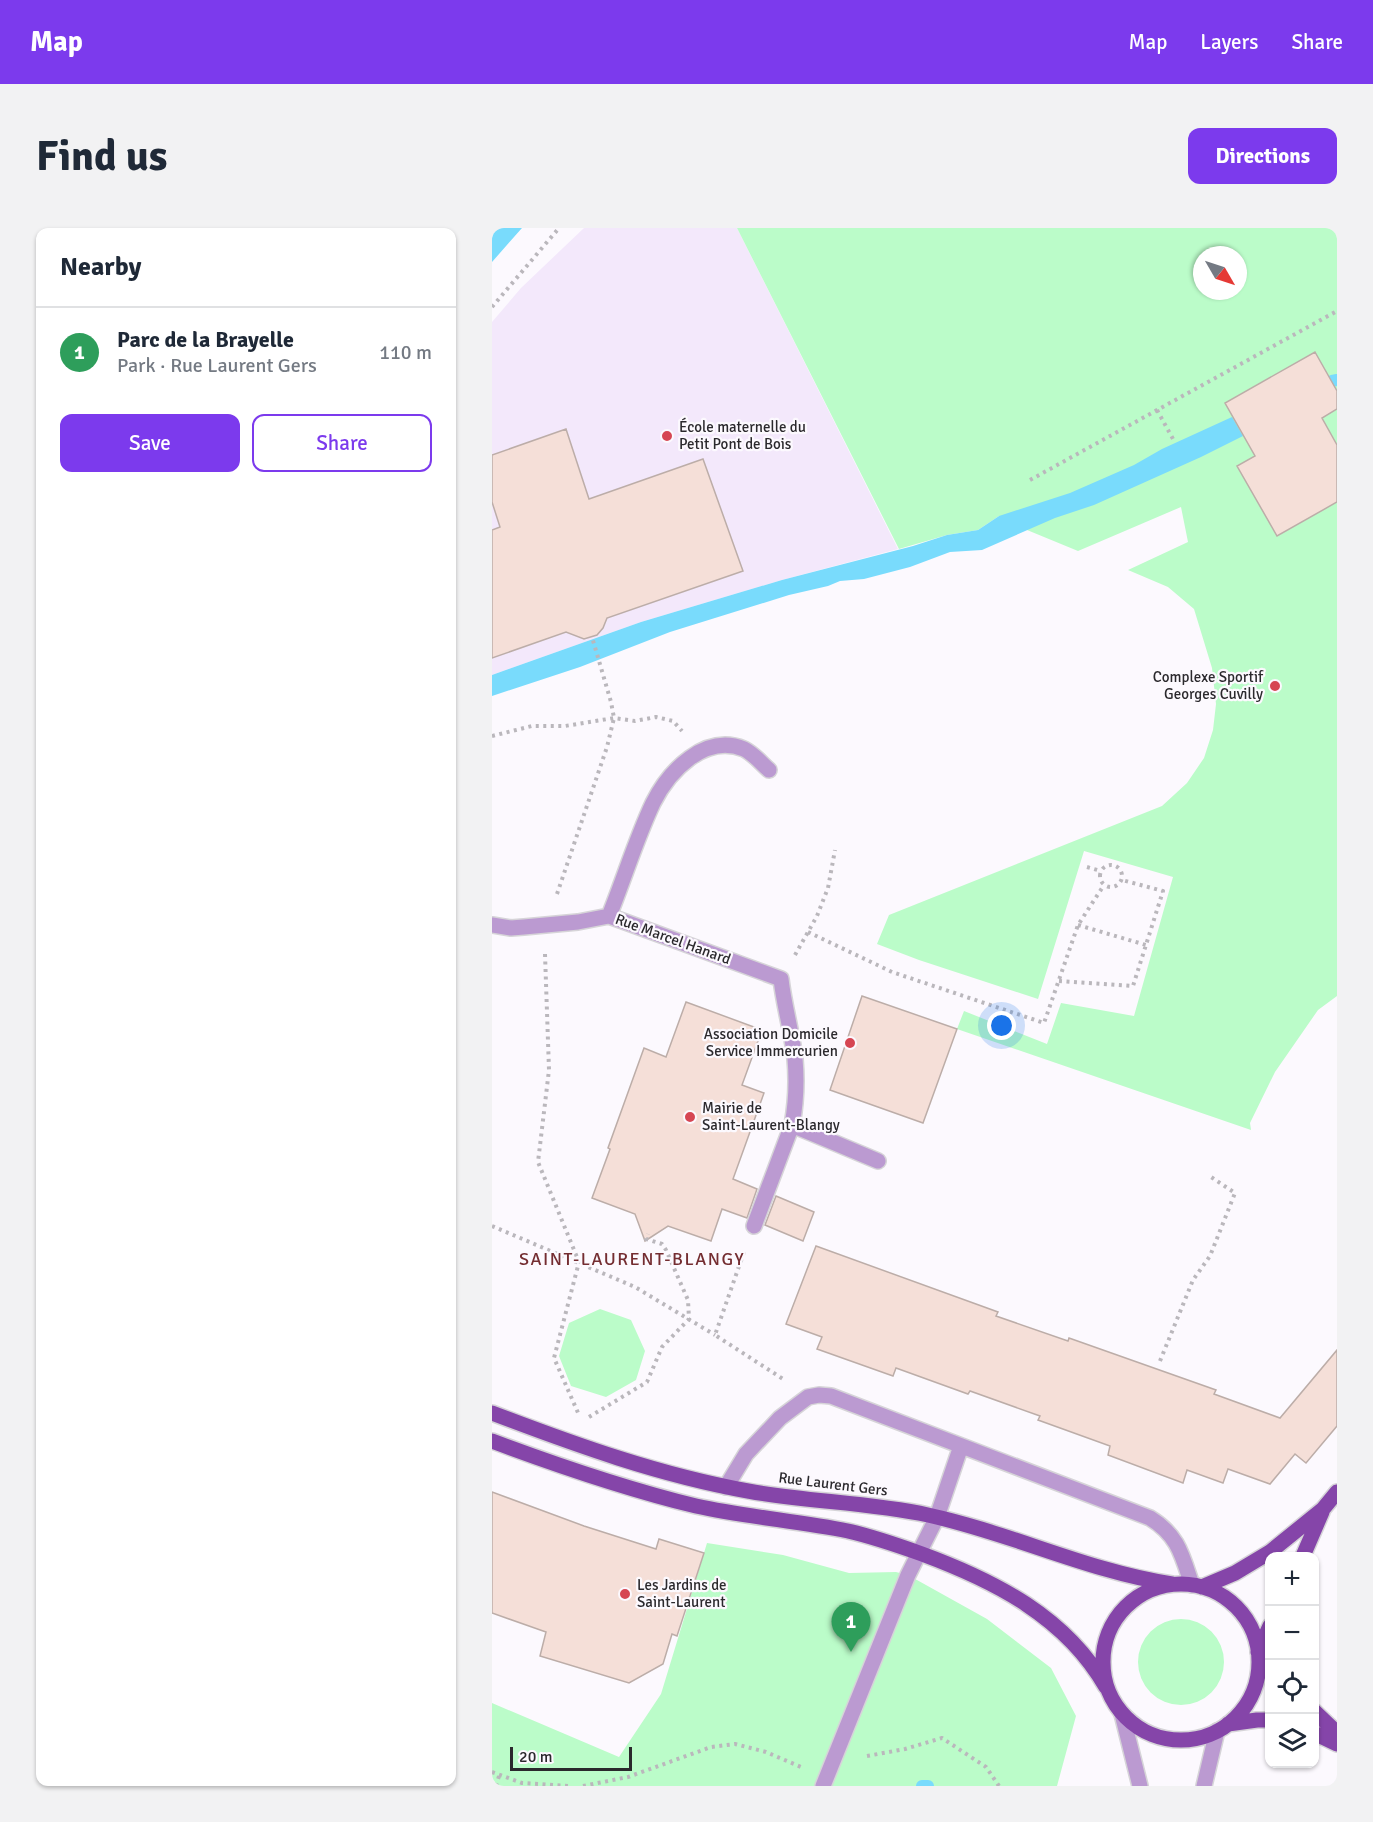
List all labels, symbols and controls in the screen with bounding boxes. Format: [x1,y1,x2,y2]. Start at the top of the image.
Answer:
text: Map [30,25,83,59]
text: Map [1129,29,1167,55]
text: Layers [1200,29,1258,55]
text: Share [1291,29,1343,55]
button: Directions [1188,128,1337,184]
text: Find us [36,131,167,182]
north arrow [1193,246,1247,300]
text: Nearby [60,251,141,283]
text: Parc de la Brayelle [117,326,294,353]
text: 1 [74,340,85,365]
text: 110 m [379,340,432,365]
text: Park · Rue Laurent Gers [117,353,317,378]
button: Save [60,414,240,472]
button: Share [252,414,432,472]
place label: École maternelle du Petit Pont de Bois [679,417,806,453]
marker: École maternelle du Petit Pont de Bois [660,429,674,443]
place label: Complexe Sportif Georges Cuvilly [1153,668,1264,703]
marker: Complexe Sportif Georges Cuvilly [1268,679,1282,693]
street label: Rue Marcel Hanard [613,910,733,968]
your location [987,1011,1016,1040]
place label: Association Domicile Service Immercurien [704,1025,838,1060]
marker: Association Domicile Service Immercurien [843,1036,857,1050]
place label: Mairie de Saint-Laurent-Blangy [702,1099,840,1134]
marker: Mairie de Saint-Laurent-Blangy [683,1110,697,1124]
district label: SAINT-LAURENT-BLANGY [519,1248,745,1270]
street label: Rue Laurent Gers [777,1468,889,1500]
map controls [1265,1552,1319,1768]
button: + [1265,1552,1319,1606]
place label: Les Jardins de Saint-Laurent [637,1576,727,1611]
marker: Les Jardins de Saint-Laurent [618,1587,632,1601]
pin: 1 [832,1602,870,1652]
button: − [1265,1606,1319,1660]
button: locate [1265,1660,1319,1714]
button: layers [1265,1714,1319,1768]
scale bar [510,1744,632,1772]
text: 20 m [519,1747,553,1767]

